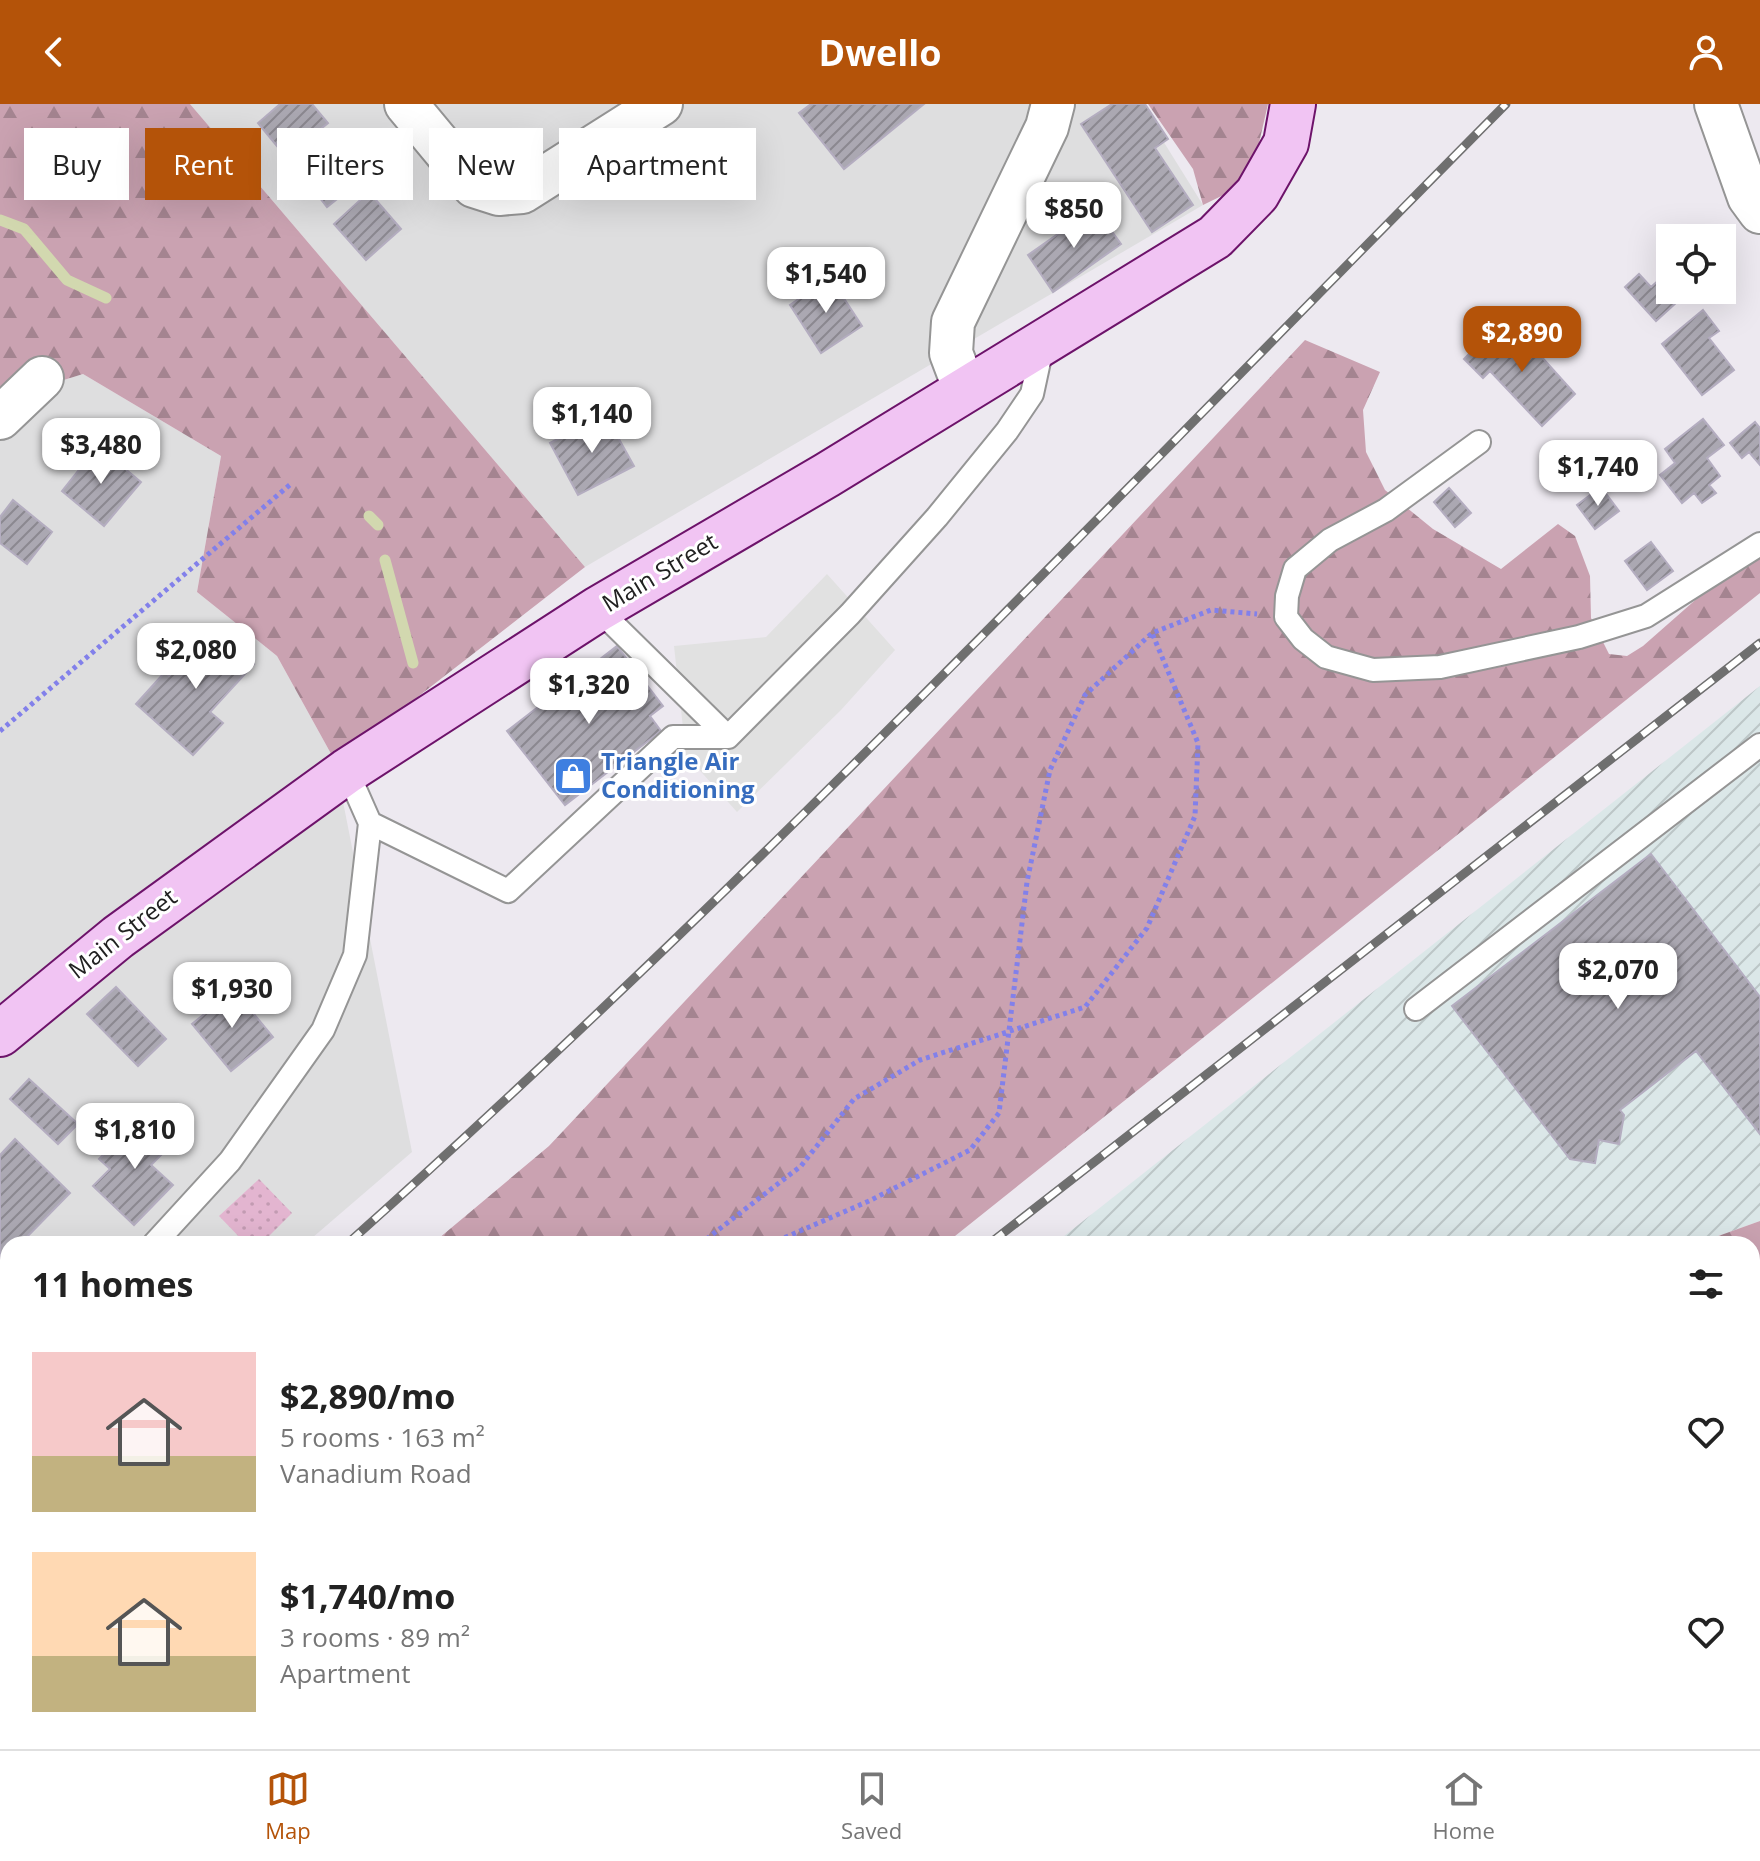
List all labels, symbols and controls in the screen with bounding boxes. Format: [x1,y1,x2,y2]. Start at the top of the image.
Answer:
text: Dwello [819,28,942,77]
icon: back [32,30,76,74]
icon: person [1684,30,1728,74]
chip: Buy [24,128,129,200]
chip: Rent [145,128,261,200]
chip: Filters [277,128,413,200]
chip: New [429,128,543,200]
chip: Apartment [559,128,756,200]
pin: $850 [1027,182,1121,250]
text: $850 [1044,190,1104,226]
map controls [1656,224,1736,304]
button: locate [1656,224,1736,304]
pin: $1,540 [761,247,891,315]
text: $1,540 [785,255,867,291]
pin: $2,890 [1457,306,1587,374]
text: $2,890 [1481,314,1563,350]
pin: $1,140 [527,387,657,455]
text: $1,140 [551,395,633,431]
pin: $3,480 [36,418,166,486]
text: $3,480 [60,426,142,462]
pin: $1,740 [1533,440,1663,508]
text: $1,740 [1557,448,1639,484]
street label: Main Street [595,524,723,619]
pin: $2,080 [131,623,261,691]
text: $2,080 [155,631,237,667]
pin: $1,320 [524,658,654,726]
text: $1,320 [548,666,630,702]
place label: Triangle Air Conditioning [601,744,755,805]
shop icon: Triangle Air Conditioning [552,755,594,797]
street label: Main Street [61,880,183,986]
pin: $2,070 [1553,943,1683,1011]
text: $2,070 [1577,951,1659,987]
pin: $1,930 [167,962,297,1030]
text: $1,930 [191,970,273,1006]
pin: $1,810 [70,1103,200,1171]
text: $1,810 [94,1111,176,1147]
text: 11 homes [32,1261,193,1307]
icon: filters [1684,1262,1728,1306]
text: $2,890/mo [280,1373,455,1419]
icon: home [96,1384,192,1480]
icon: heart [1684,1410,1728,1454]
text: 5 rooms · 163 m² [280,1419,485,1455]
text: Vanadium Road [280,1455,472,1491]
text: $1,740/mo [280,1573,455,1619]
icon: home [96,1584,192,1680]
icon: heart [1684,1610,1728,1654]
text: 3 rooms · 89 m² [280,1619,470,1655]
text: Apartment [280,1655,411,1691]
tab: Map [265,1767,311,1845]
tab: Saved [841,1767,902,1845]
tab: Home [1433,1767,1495,1845]

